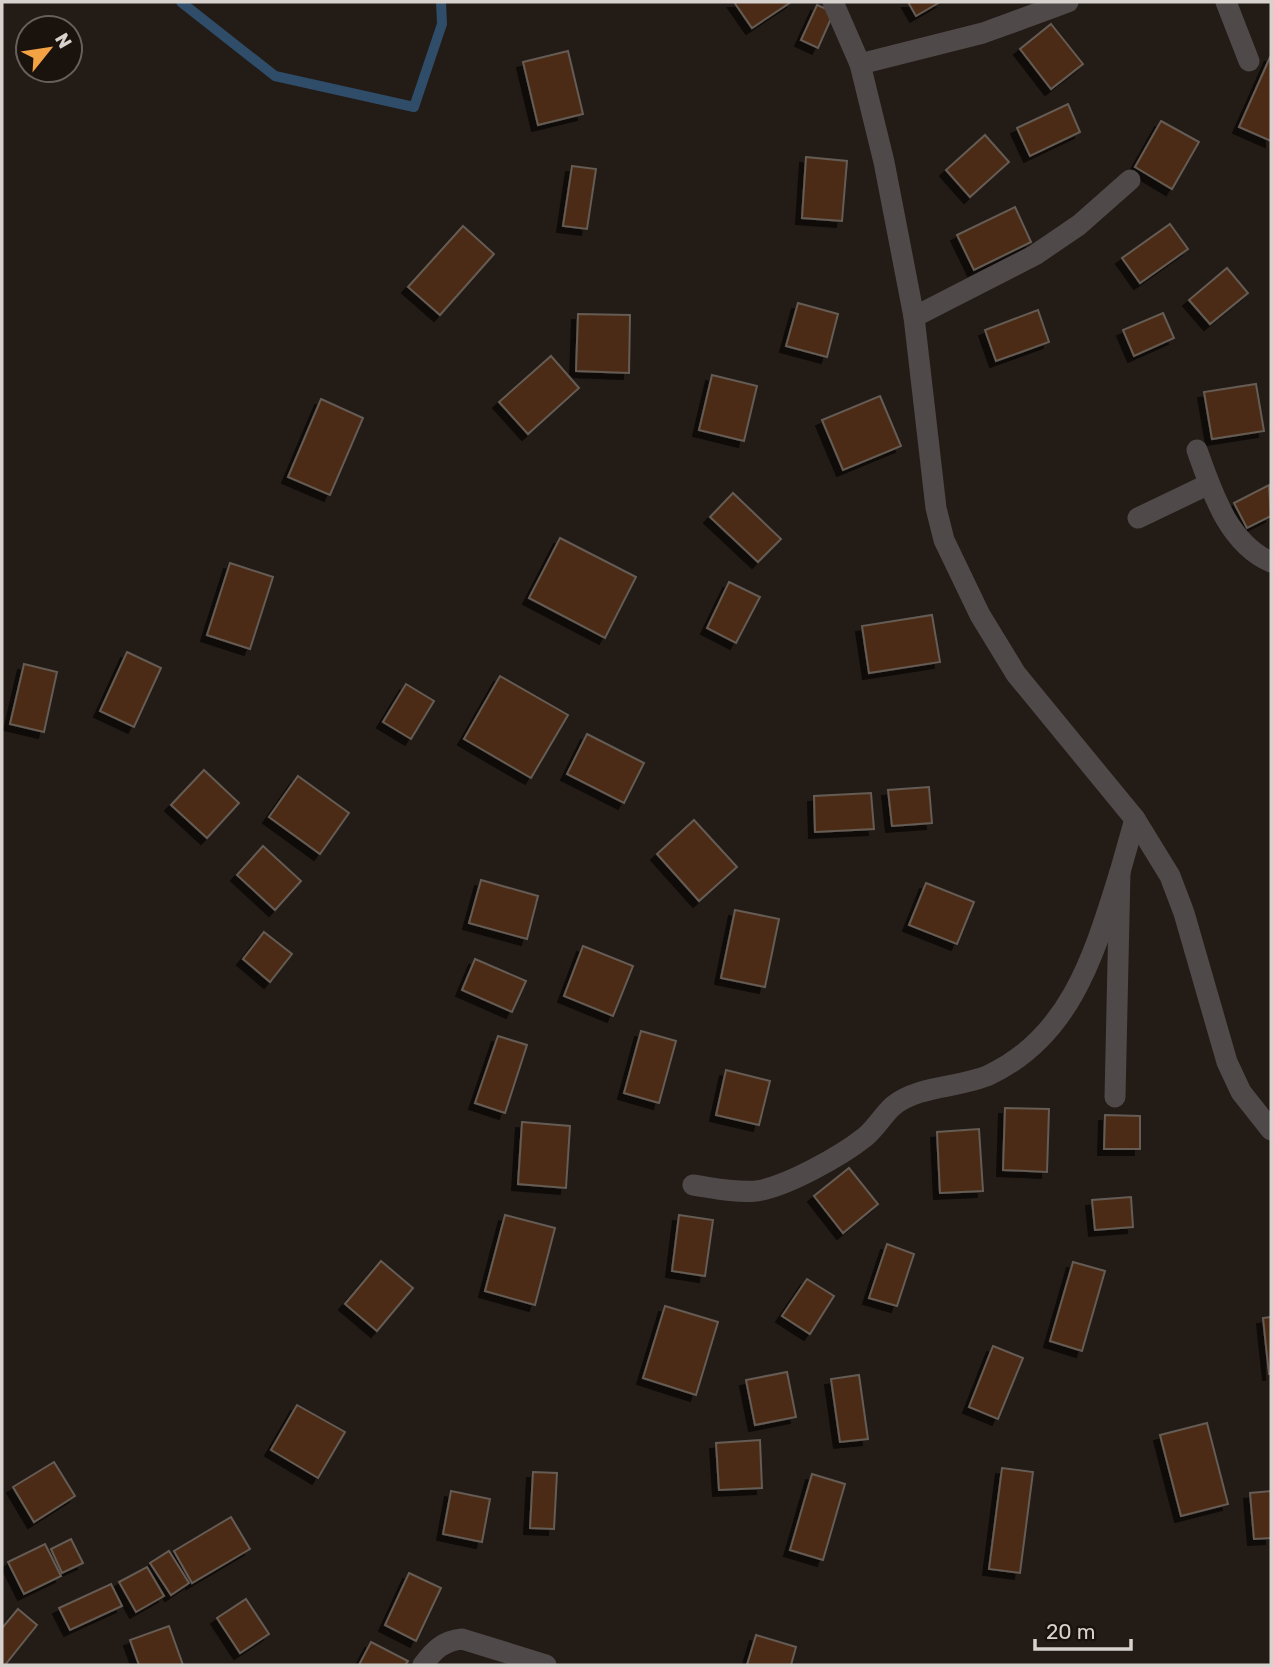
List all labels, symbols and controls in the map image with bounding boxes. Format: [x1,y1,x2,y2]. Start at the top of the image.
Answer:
north arrow [14,14,84,84]
text: N [50,29,77,52]
scale bar [1035,1608,1131,1652]
text: 20 m [1046,1619,1095,1644]

